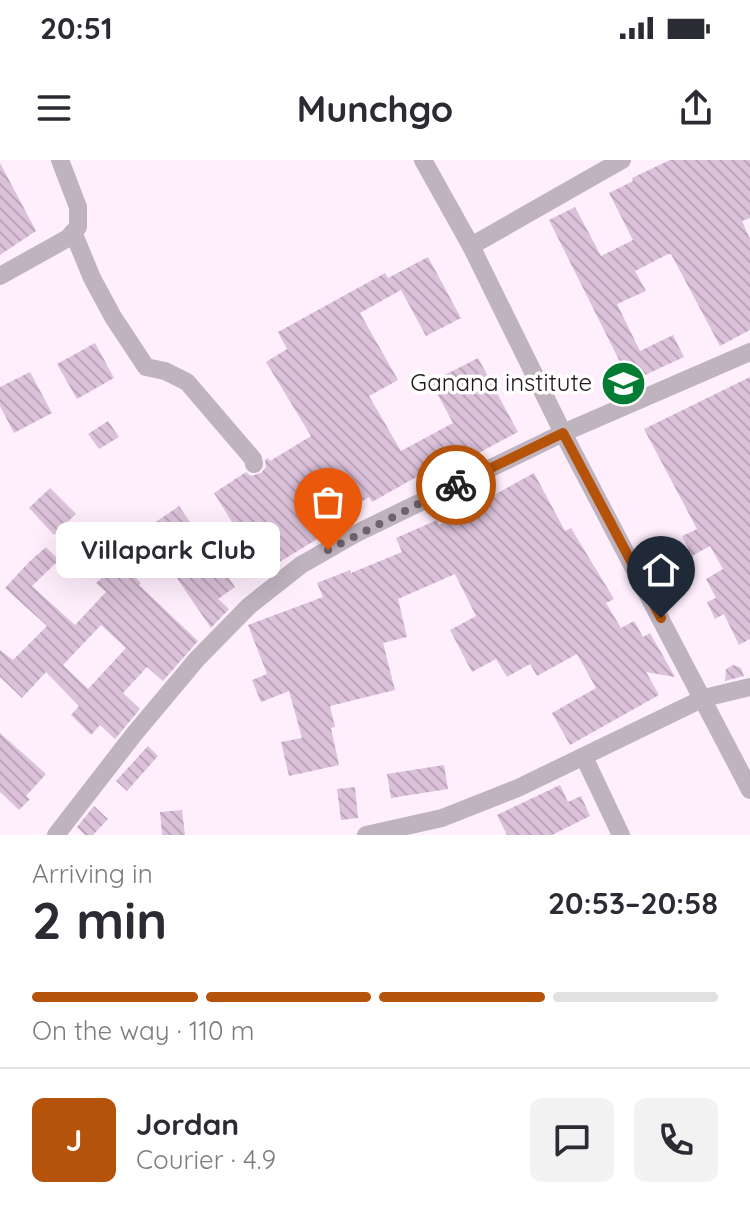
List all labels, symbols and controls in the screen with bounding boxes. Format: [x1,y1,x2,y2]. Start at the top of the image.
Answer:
text: 20:51 [40,9,113,47]
icon: menu [32,86,76,130]
text: Munchgo [297,86,453,131]
icon: share [674,86,718,130]
school or university icon: Ganana institute [599,359,647,407]
place label: Ganana institute [410,367,592,397]
courier [416,445,496,525]
icon: bike [434,463,478,507]
pin [294,468,362,550]
icon: bag [306,480,350,524]
callout: Villapark Club [56,522,280,578]
text: Villapark Club [81,533,255,566]
pin [627,536,695,618]
icon: home [639,548,683,592]
text: Arriving in [32,857,153,890]
text: 20:53–20:58 [548,884,718,922]
text: 2 min [32,887,167,952]
text: On the way · 110 m [32,1014,254,1047]
button: chat [530,1098,614,1182]
button: phone [634,1098,718,1182]
text: Jordan [136,1105,239,1143]
text: J [66,1121,82,1159]
text: Courier · 4.9 [136,1143,276,1176]

